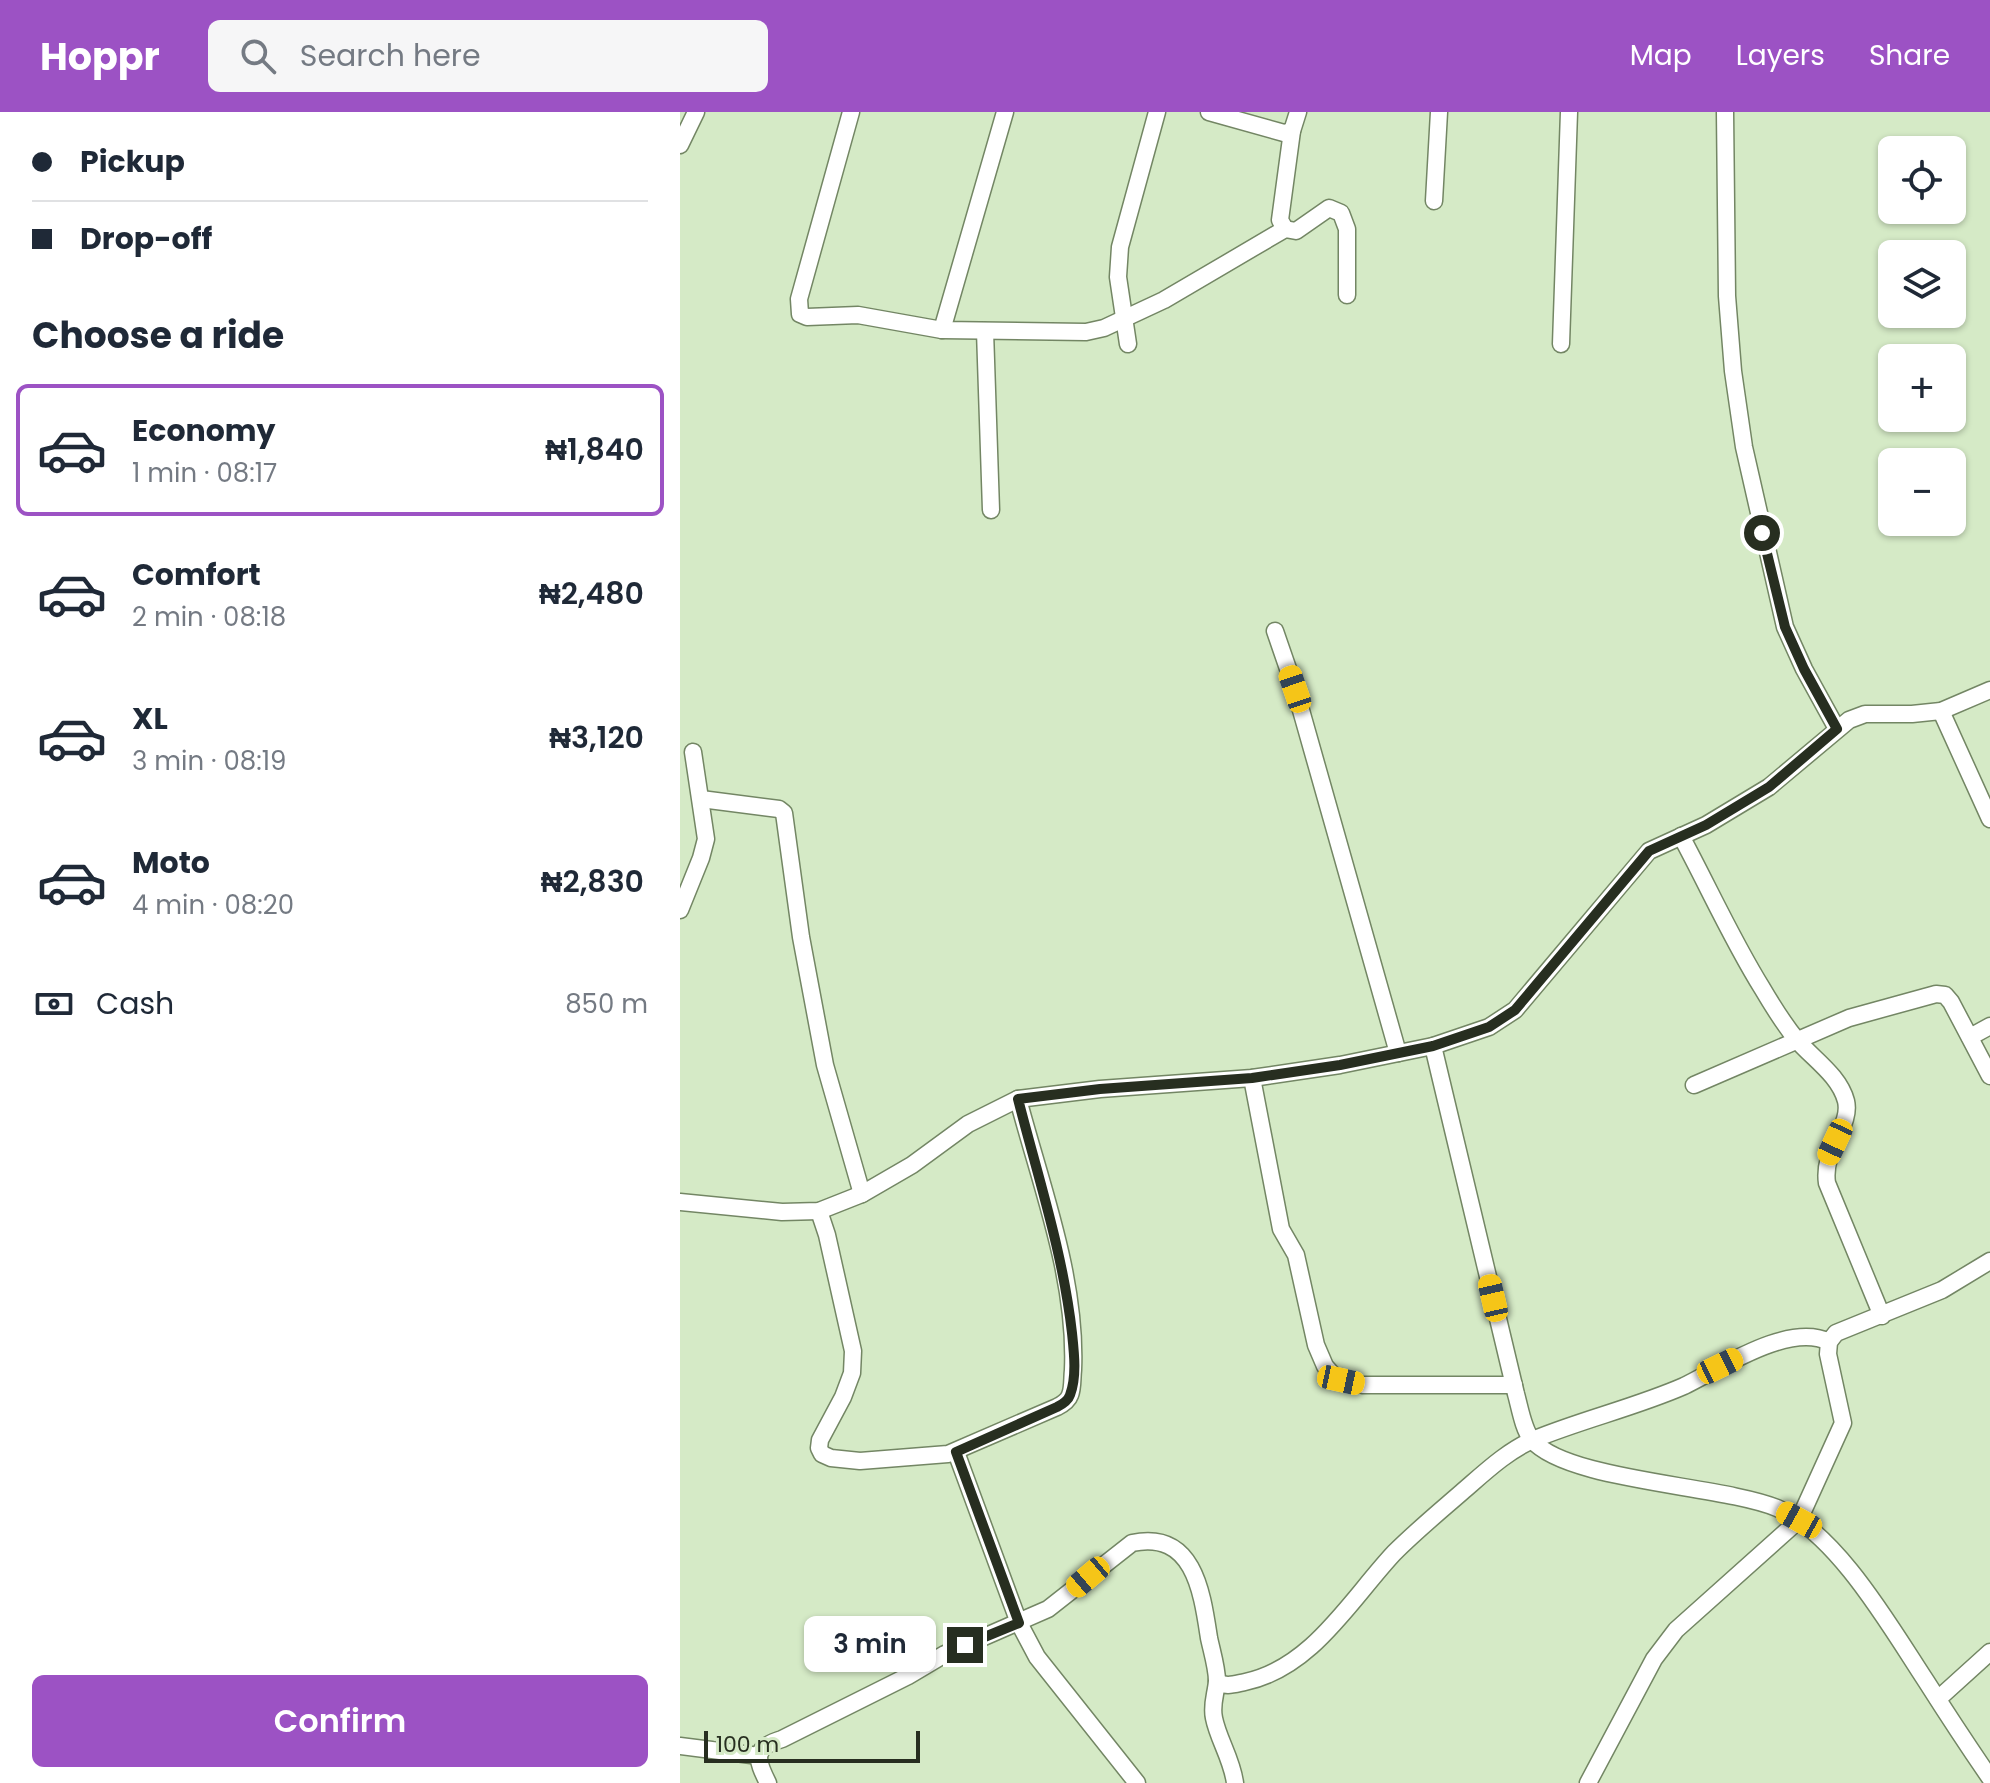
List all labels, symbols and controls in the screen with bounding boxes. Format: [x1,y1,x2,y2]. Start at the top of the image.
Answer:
search box [208,20,768,92]
text: Hoppr [40,30,160,83]
icon: search [236,34,280,78]
text: Search here [300,34,481,77]
text: Map [1630,36,1692,75]
text: Layers [1736,36,1825,75]
text: Share [1869,36,1950,75]
map controls [1878,136,1966,536]
button: locate [1878,136,1966,224]
text: Pickup [80,140,185,183]
text: Drop-off [80,217,212,260]
button: layers [1878,240,1966,328]
text: Choose a ride [32,310,284,361]
button: + [1878,344,1966,432]
text: Economy [132,409,276,452]
icon: car [36,414,108,486]
text: ₦1,840 [545,428,644,471]
button: − [1878,448,1966,536]
text: 1 min · 08:17 [132,455,277,491]
route start [1744,515,1780,551]
text: Comfort [132,553,261,596]
icon: car [36,558,108,630]
text: ₦2,480 [539,572,644,615]
text: 2 min · 08:18 [132,599,286,635]
car [1276,662,1314,716]
text: XL [132,697,168,740]
icon: car [36,702,108,774]
text: ₦3,120 [549,716,644,759]
text: 3 min · 08:19 [132,743,286,779]
text: Moto [132,841,210,884]
icon: car [36,846,108,918]
text: ₦2,830 [541,860,644,903]
text: 4 min · 08:20 [132,887,294,923]
icon: cash [32,982,76,1026]
text: Cash [96,982,174,1025]
text: 850 m [565,986,648,1022]
car [1814,1115,1856,1169]
car [1476,1272,1510,1324]
car [1693,1345,1747,1387]
car [1315,1363,1367,1397]
car [1772,1498,1826,1542]
car [1062,1552,1114,1602]
callout: 3 min [805,1617,937,1673]
text: 3 min [833,1626,907,1662]
route end [947,1627,983,1663]
button: Confirm [32,1675,648,1767]
scale bar [704,1727,920,1763]
text: 100 m [716,1729,779,1760]

